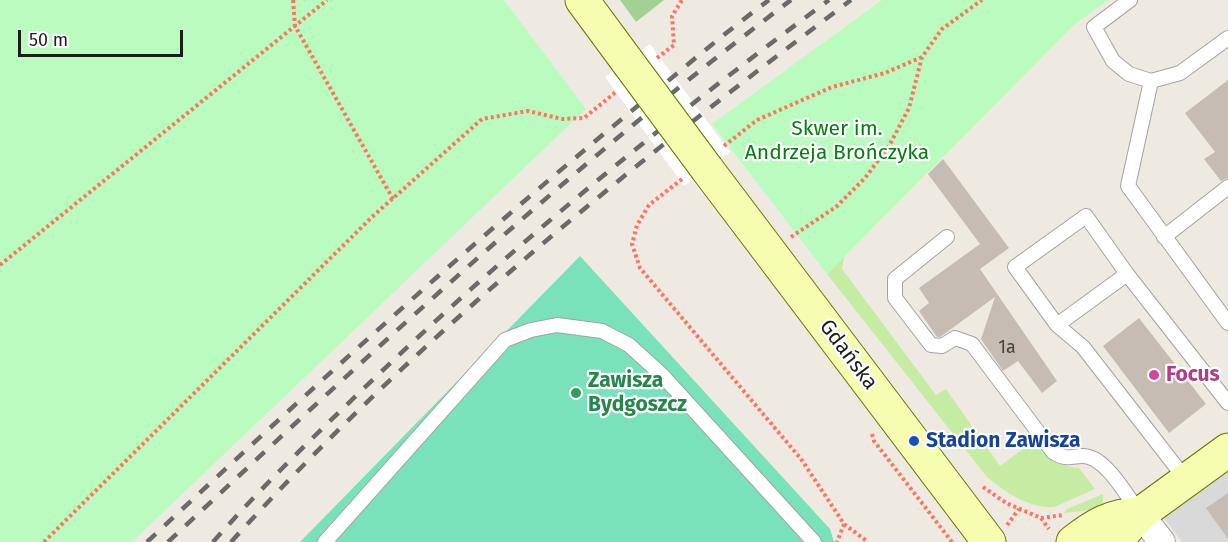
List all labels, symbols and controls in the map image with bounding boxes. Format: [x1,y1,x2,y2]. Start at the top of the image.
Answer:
scale bar [21,18,186,56]
text: 50 m [29,29,68,51]
park label: Skwer im. Andrzeja Brończyka [745,116,929,166]
street label: Gdańska [814,315,882,395]
house number: 1a [998,337,1016,359]
place label: Focus [1166,362,1220,388]
place label: Zawisza Bydgoszcz [588,368,687,418]
marker: Focus [1147,368,1161,382]
marker: Zawisza Bydgoszcz [569,386,583,400]
place label: Stadion Zawisza [926,428,1080,454]
marker: Stadion Zawisza [907,434,921,448]

